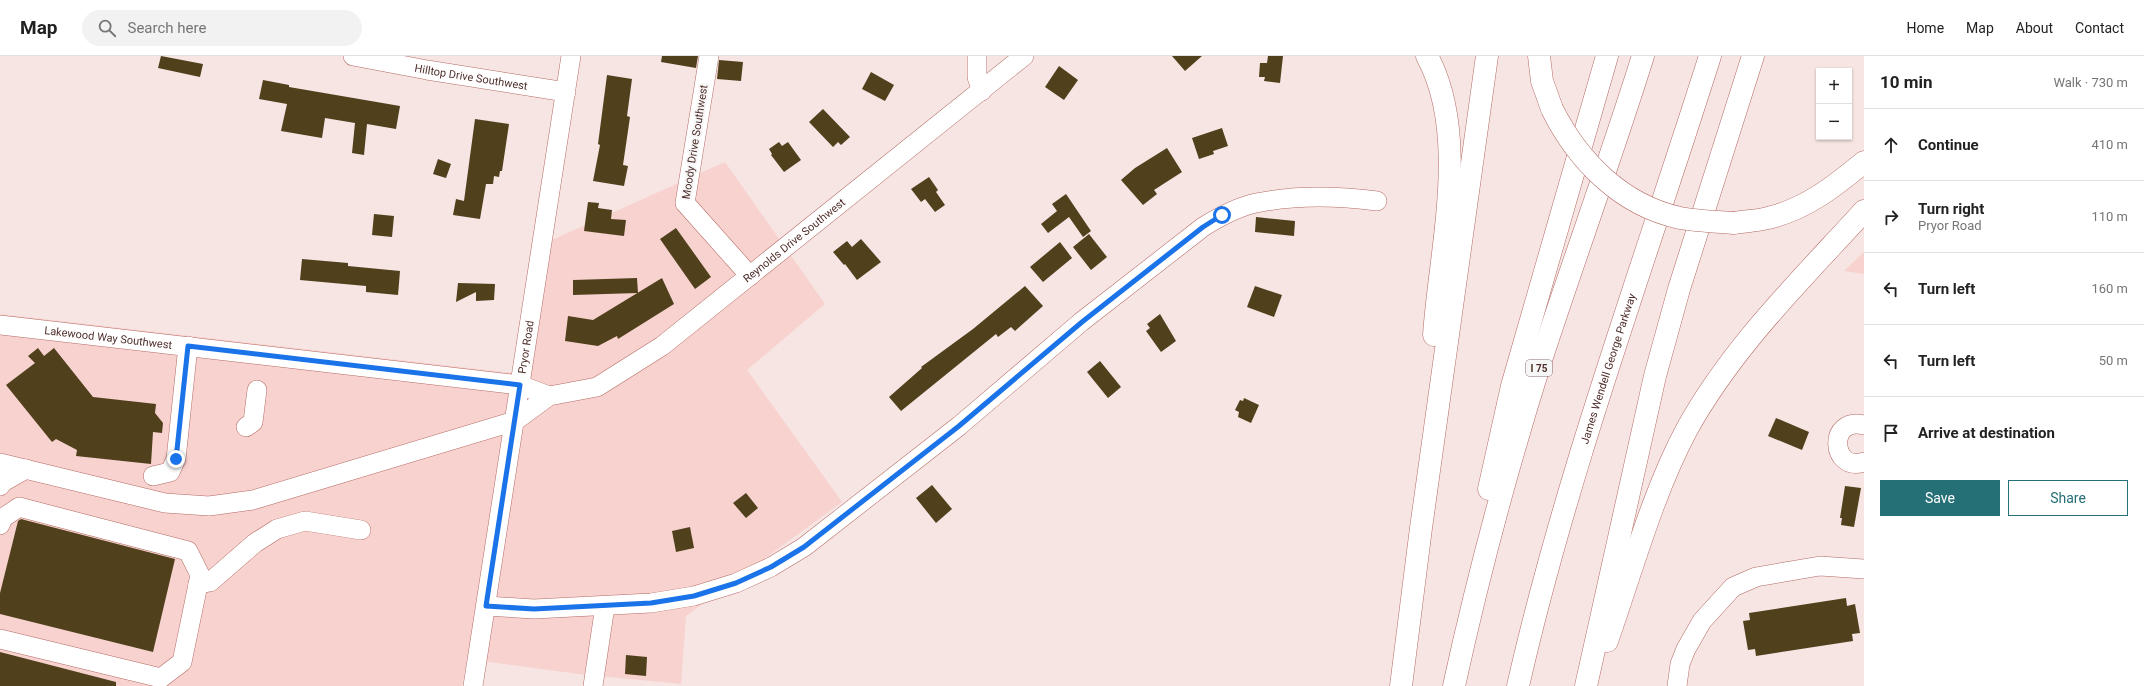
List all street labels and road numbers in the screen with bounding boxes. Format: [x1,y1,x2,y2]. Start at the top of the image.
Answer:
street label: Hilltop Drive Southwest [414,61,529,92]
street label: Moody Drive Southwest [680,83,711,200]
street label: Reynolds Drive Southwest [740,195,848,285]
street label: James Wendell George Parkway [1578,291,1639,445]
street label: Pryor Road [515,319,536,375]
street label: Lakewood Way Southwest [44,324,173,351]
road number: I 75 [1526,360,1552,376]

